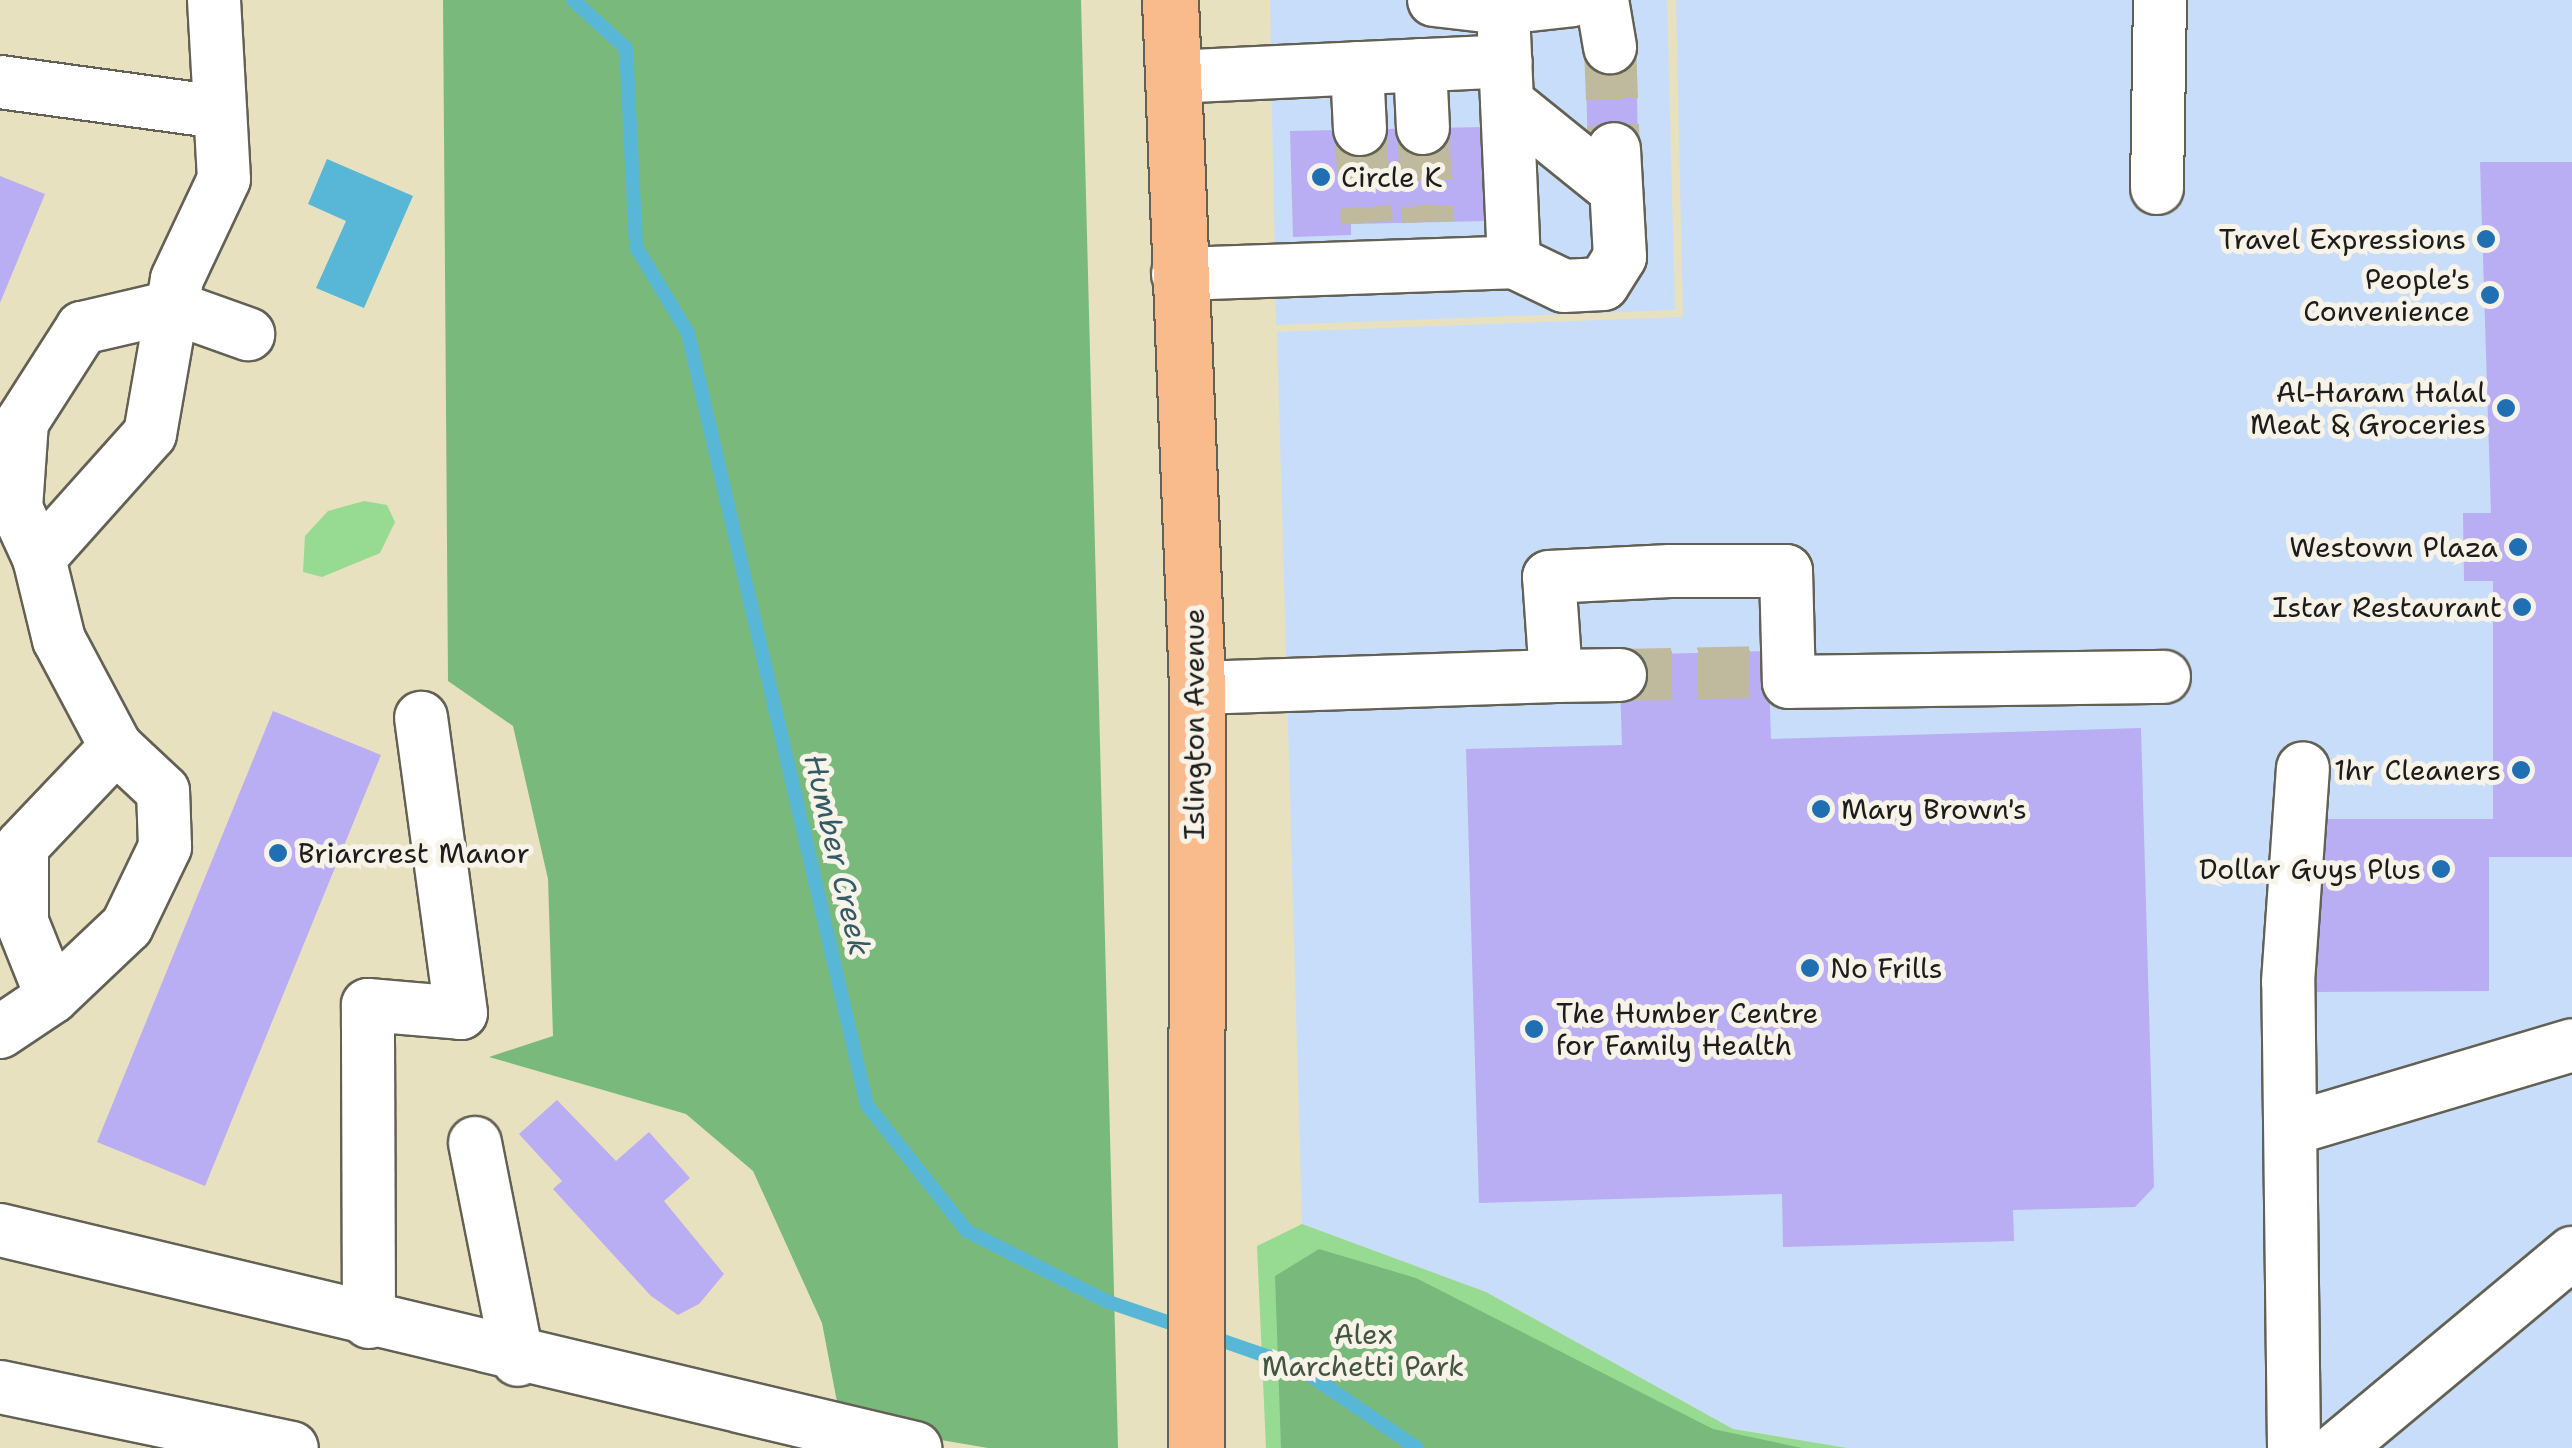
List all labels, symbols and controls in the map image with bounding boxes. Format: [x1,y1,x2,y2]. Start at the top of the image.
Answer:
place label: Circle K [1341,160,1442,194]
marker: Circle K [1310,166,1332,188]
place label: Travel Expressions [2219,222,2466,256]
marker: Travel Expressions [2475,228,2497,250]
place label: People's Convenience [2303,262,2470,328]
marker: People's Convenience [2479,284,2501,306]
place label: Al-Haram Halal Meat & Groceries [2250,375,2486,441]
marker: Al-Haram Halal Meat & Groceries [2495,397,2517,419]
place label: Westown Plaza [2289,530,2498,564]
marker: Westown Plaza [2507,536,2529,558]
place label: Istar Restaurant [2273,590,2502,624]
marker: Istar Restaurant [2511,596,2533,618]
street label: Islington Avenue [1177,608,1211,840]
water label: Humber Creek [796,751,878,959]
place label: 1hr Cleaners [2334,753,2501,787]
marker: 1hr Cleaners [2510,759,2532,781]
place label: Mary Brown's [1841,792,2027,826]
marker: Mary Brown's [1810,798,1832,820]
place label: Briarcrest Manor [298,836,530,870]
marker: Briarcrest Manor [267,842,289,864]
place label: Dollar Guys Plus [2199,852,2421,886]
marker: Dollar Guys Plus [2430,858,2452,880]
place label: No Frills [1830,951,1943,985]
marker: No Frills [1799,957,1821,979]
place label: The Humber Centre for Family Health [1556,996,1818,1062]
marker: The Humber Centre for Family Health [1521,1016,1547,1042]
park label: Alex Marchetti Park [1262,1317,1464,1383]

